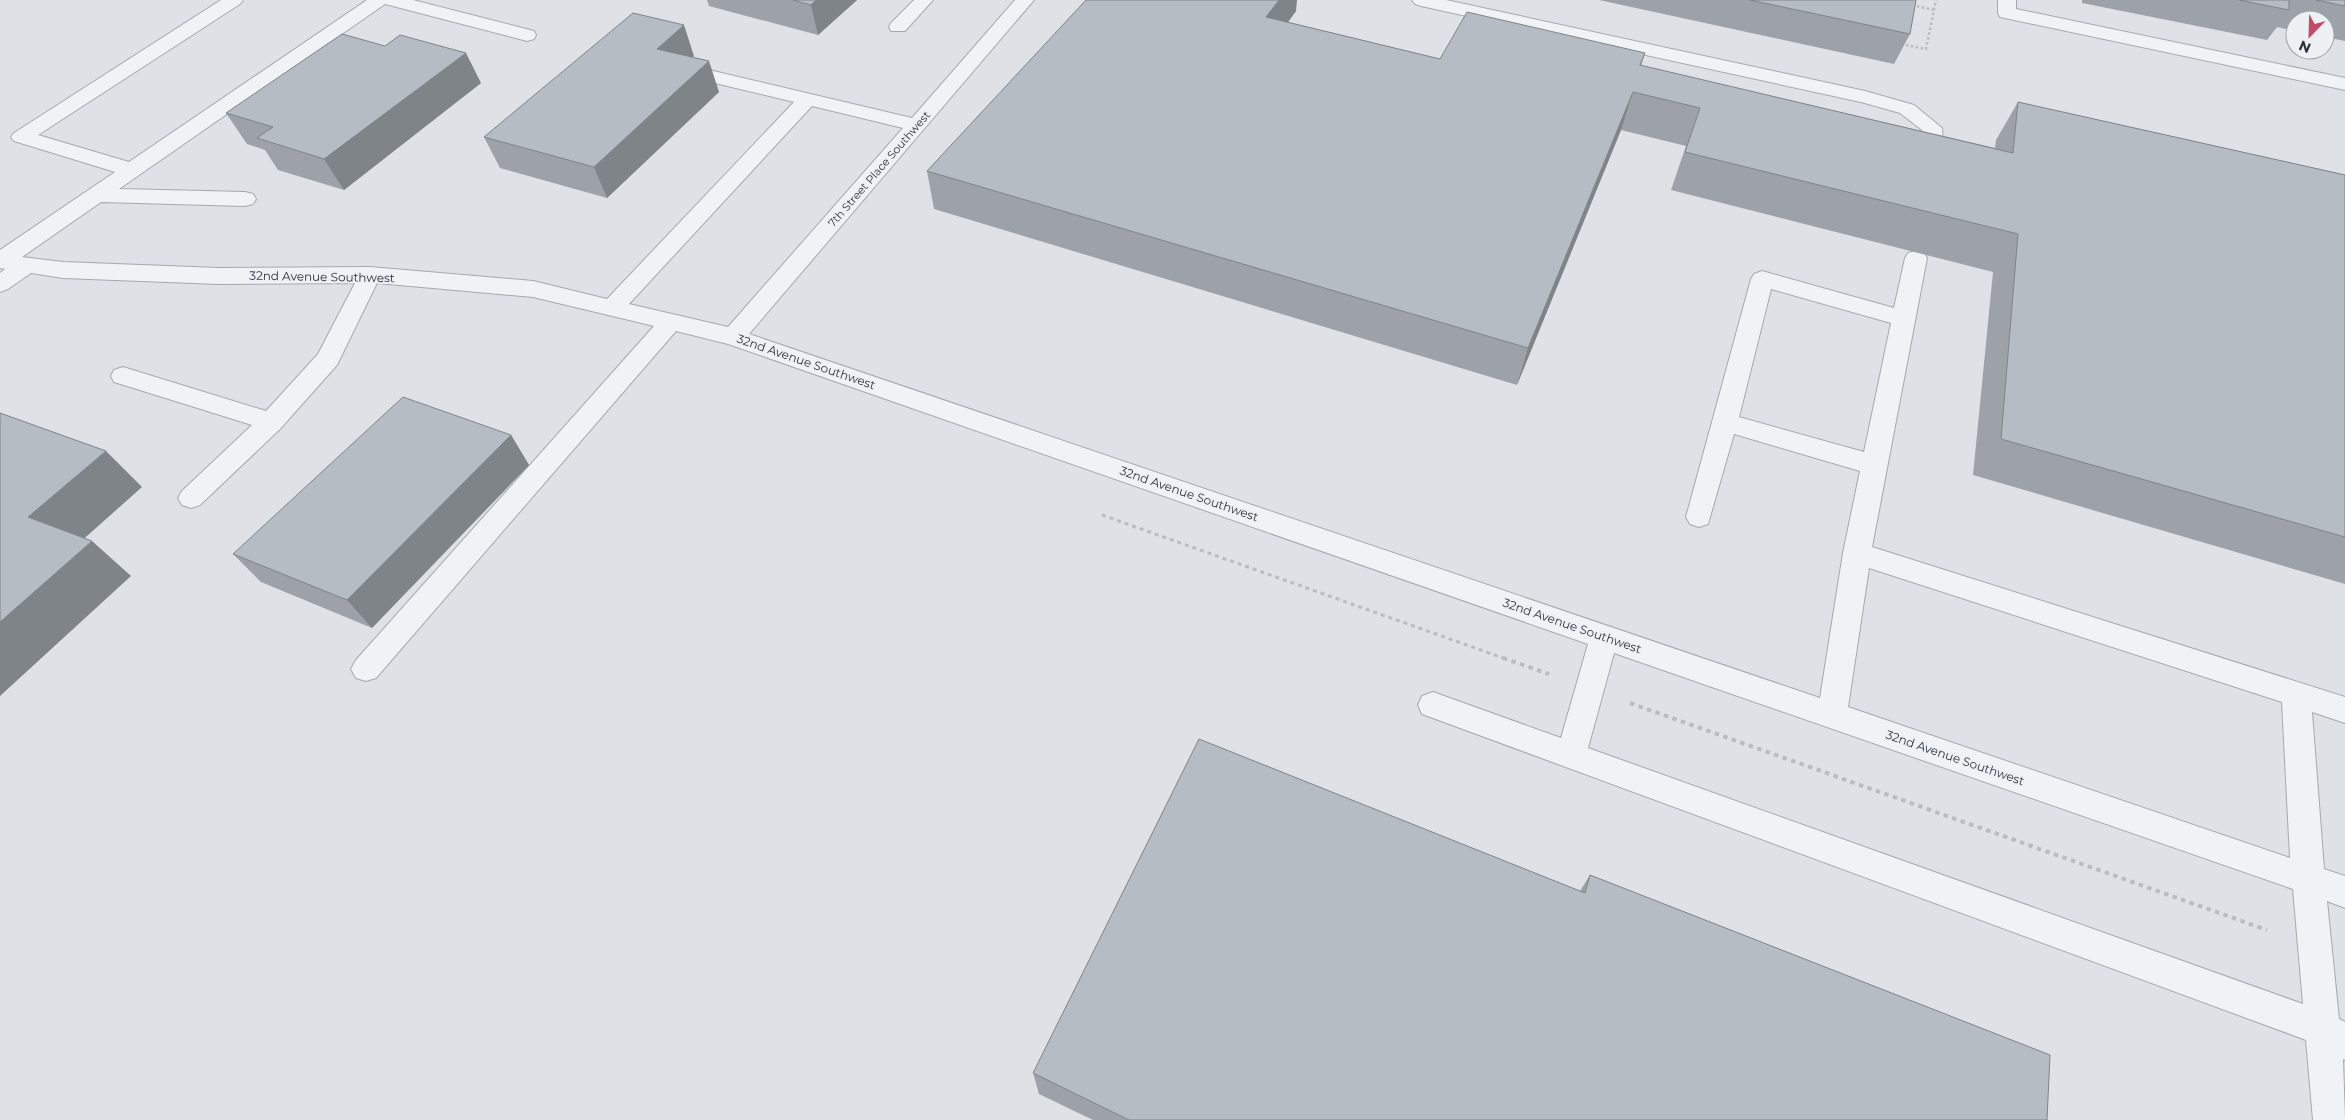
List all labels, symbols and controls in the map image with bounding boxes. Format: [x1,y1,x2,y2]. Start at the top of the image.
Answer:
north arrow [2285,10,2335,60]
text: N [2296,36,2314,57]
street label: 7th Street Place Southwest [825,108,934,230]
street label: 32nd Avenue Southwest [249,268,395,285]
street label: 32nd Avenue Southwest [735,331,878,392]
street label: 32nd Avenue Southwest [1118,463,1261,524]
street label: 32nd Avenue Southwest [1501,595,1644,656]
street label: 32nd Avenue Southwest [1884,727,2027,788]

